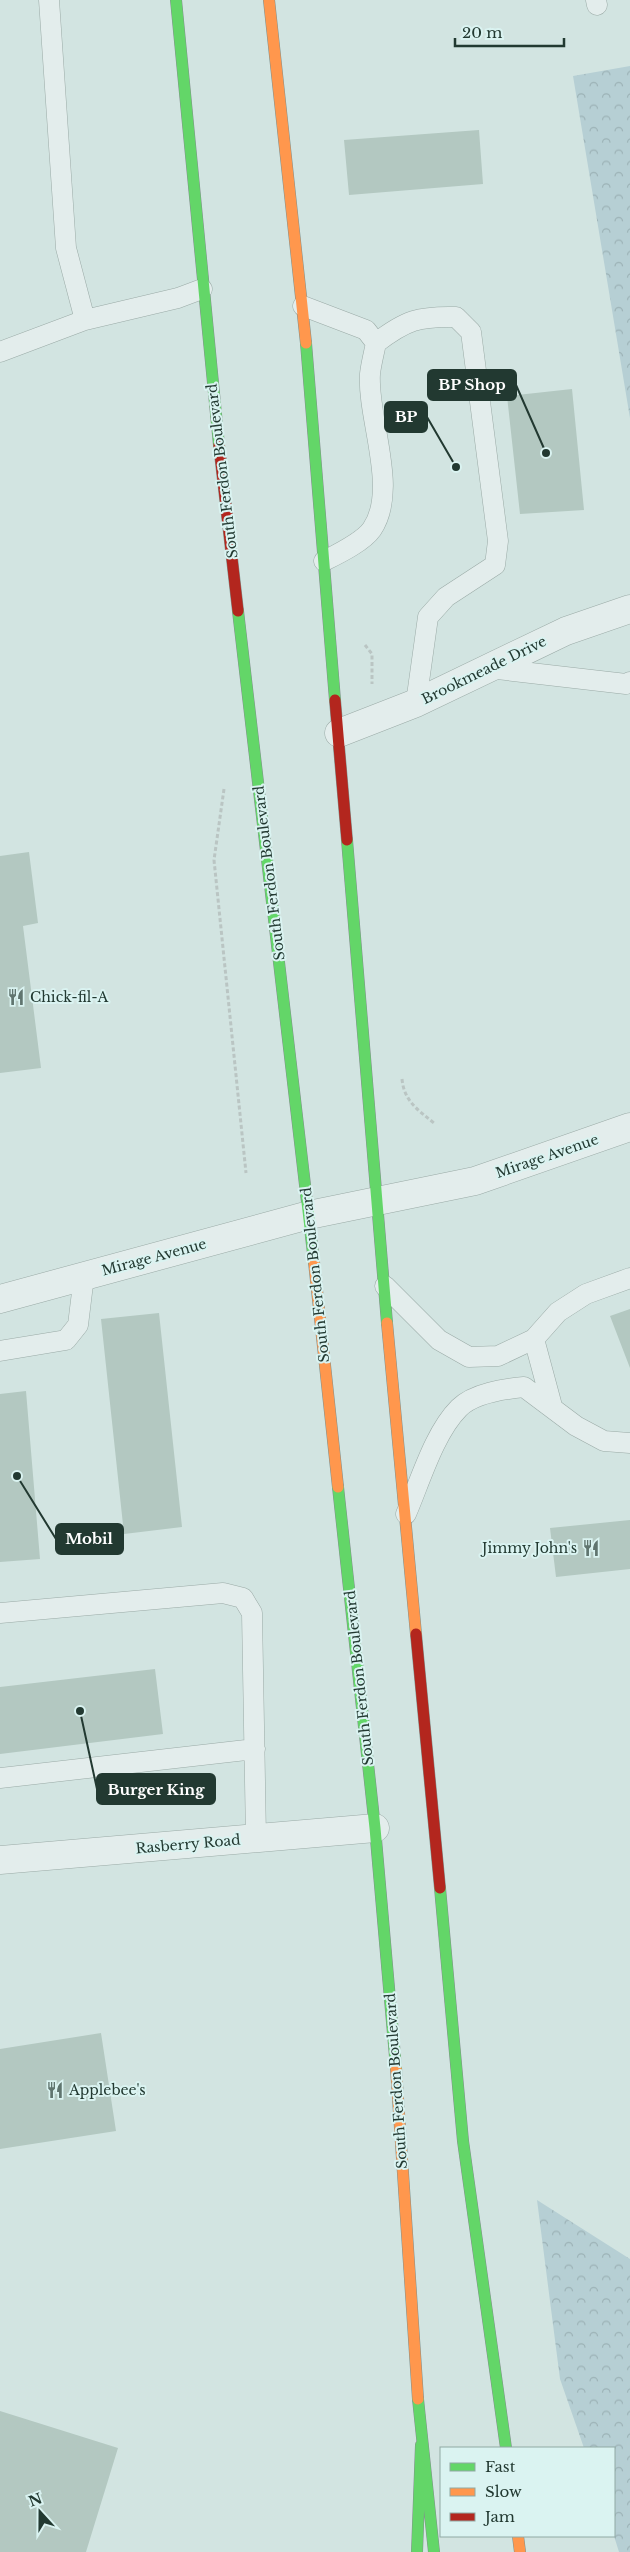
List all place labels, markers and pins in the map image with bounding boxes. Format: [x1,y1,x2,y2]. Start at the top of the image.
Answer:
callout: BP Shop [428,370,516,400]
callout: BP [385,402,427,432]
restaurant icon: Chick-fil-A [6,987,26,1007]
place label: Chick-fil-A [30,988,109,1006]
callout: Mobil [56,1524,123,1554]
restaurant icon: Jimmy John's [581,1538,601,1558]
place label: Jimmy John's [480,1539,577,1557]
callout: Burger King [97,1774,215,1804]
restaurant icon: Applebee's [45,2080,65,2100]
place label: Applebee's [68,2081,146,2099]

